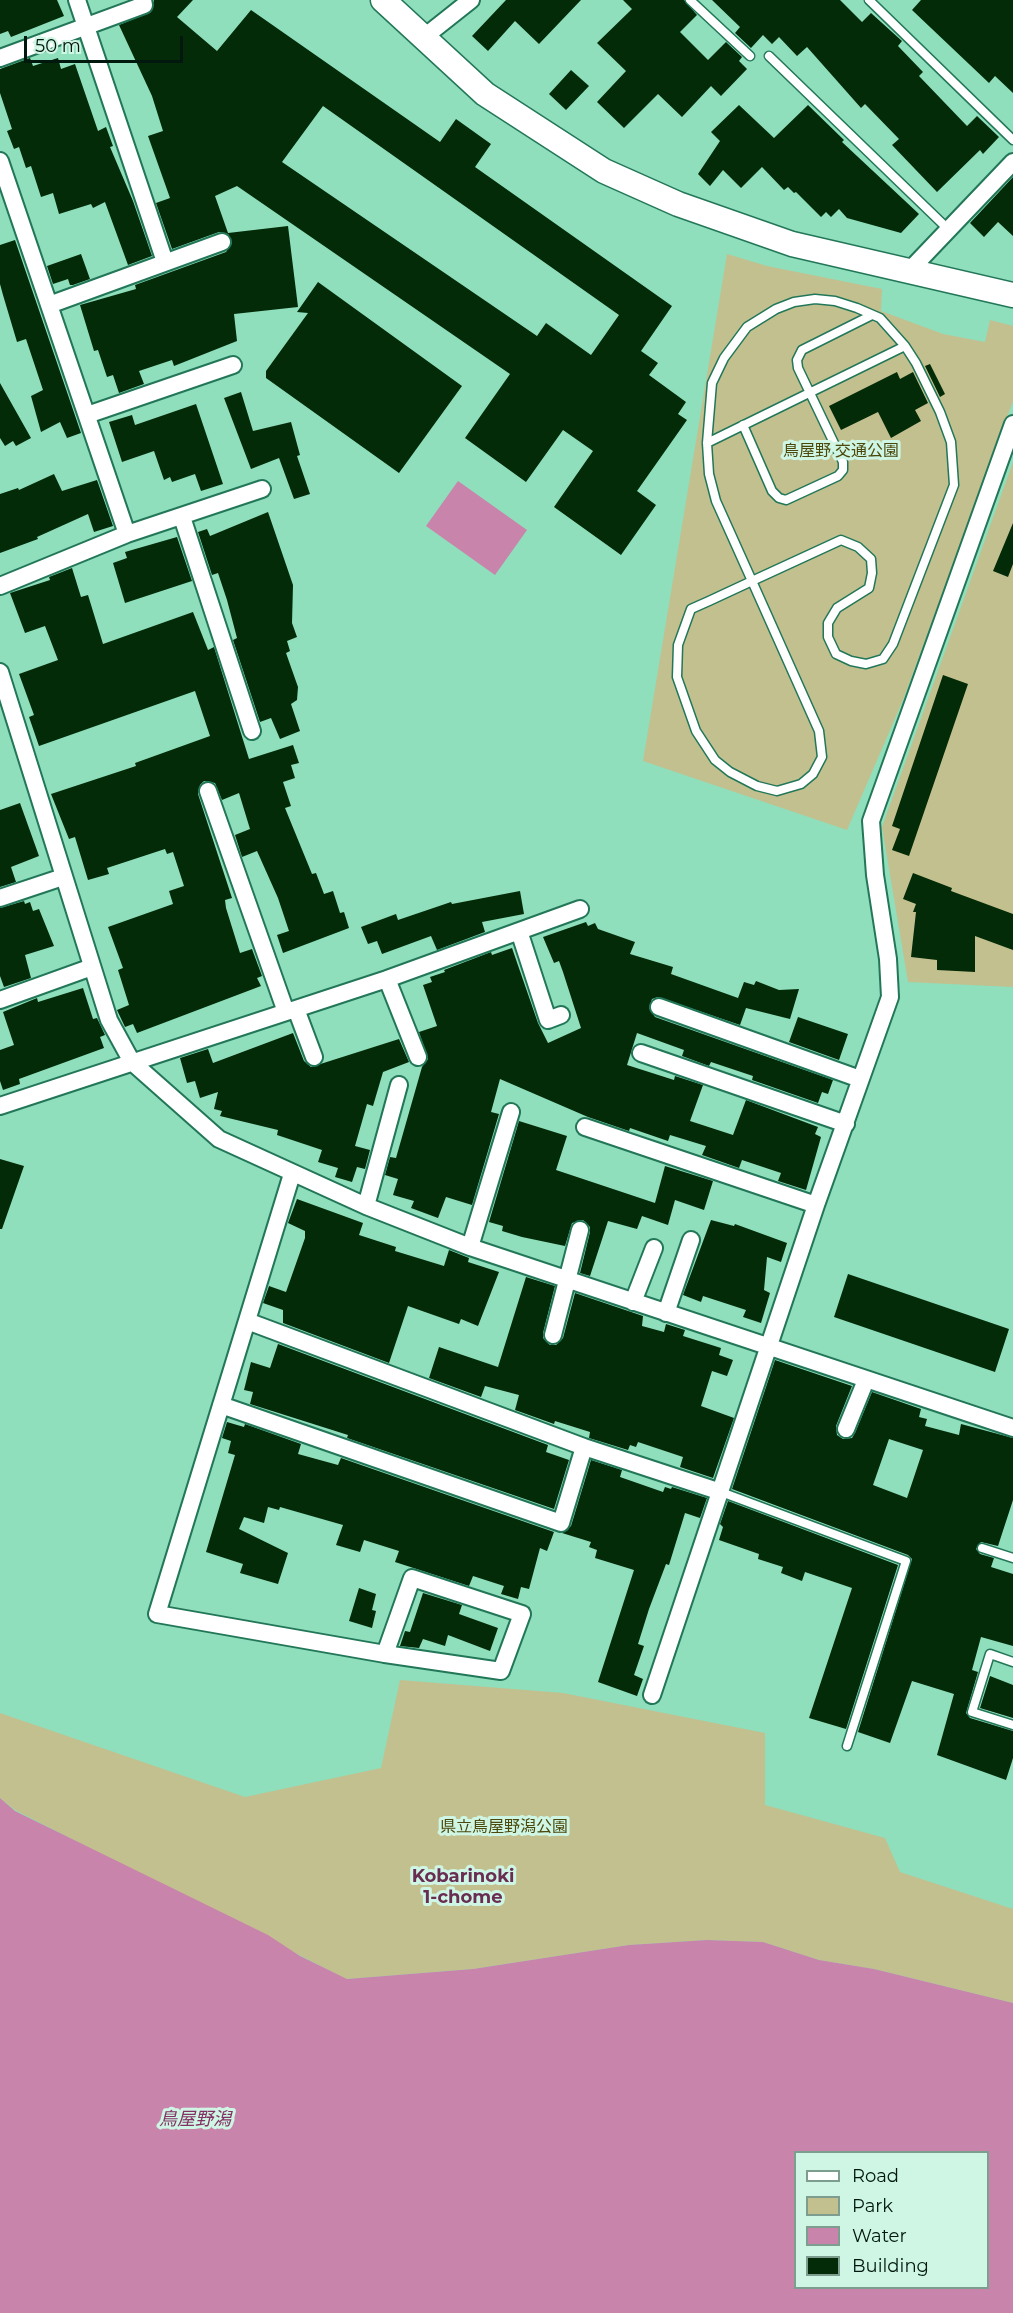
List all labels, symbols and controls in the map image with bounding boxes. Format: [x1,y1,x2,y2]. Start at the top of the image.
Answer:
scale bar [27,24,186,62]
text: 50 m [35,35,81,57]
park label: 鳥屋野 交通公園 [783,441,899,461]
park label: 県立鳥屋野潟公園 [440,1817,568,1837]
district label: Kobarinoki 1-chome [412,1866,514,1908]
water label: 鳥屋野潟 [159,2109,231,2131]
legend [794,2151,989,2289]
text: Road [852,2165,899,2187]
text: Park [852,2195,893,2217]
text: Water [852,2225,907,2247]
text: Building [852,2255,929,2277]

